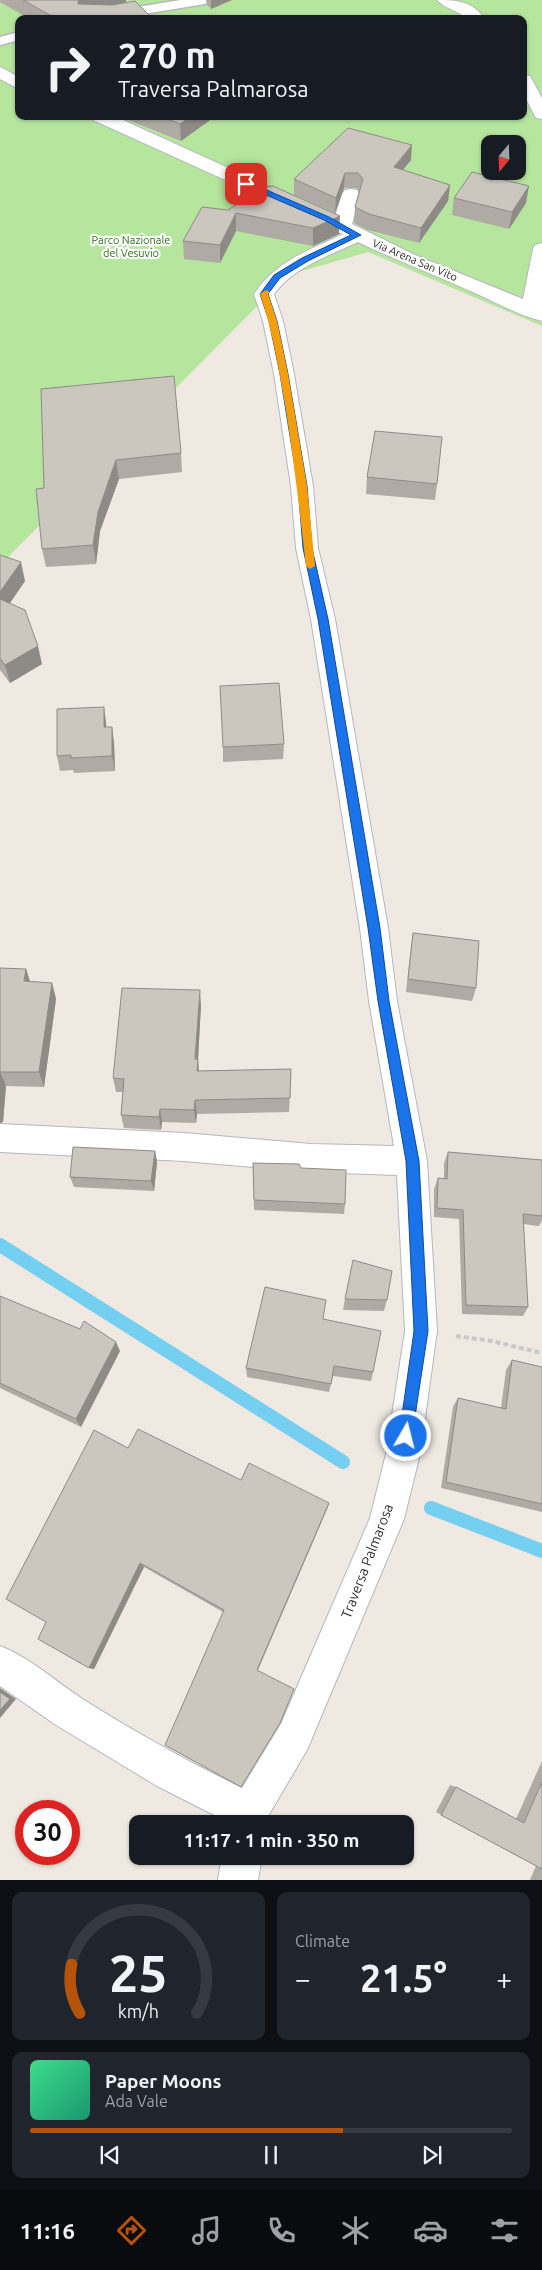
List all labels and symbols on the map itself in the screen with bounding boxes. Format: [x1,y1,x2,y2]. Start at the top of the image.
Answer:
north arrow [481,135,526,180]
pin [225,163,267,205]
park label: Parco Nazionale del Vesuvio [92,234,170,259]
street label: Via Arena San Vito [371,237,459,283]
position arrow [379,1409,431,1461]
street label: Traversa Palmarosa [338,1502,396,1620]
speed limit sign: 30 [15,1800,80,1865]

